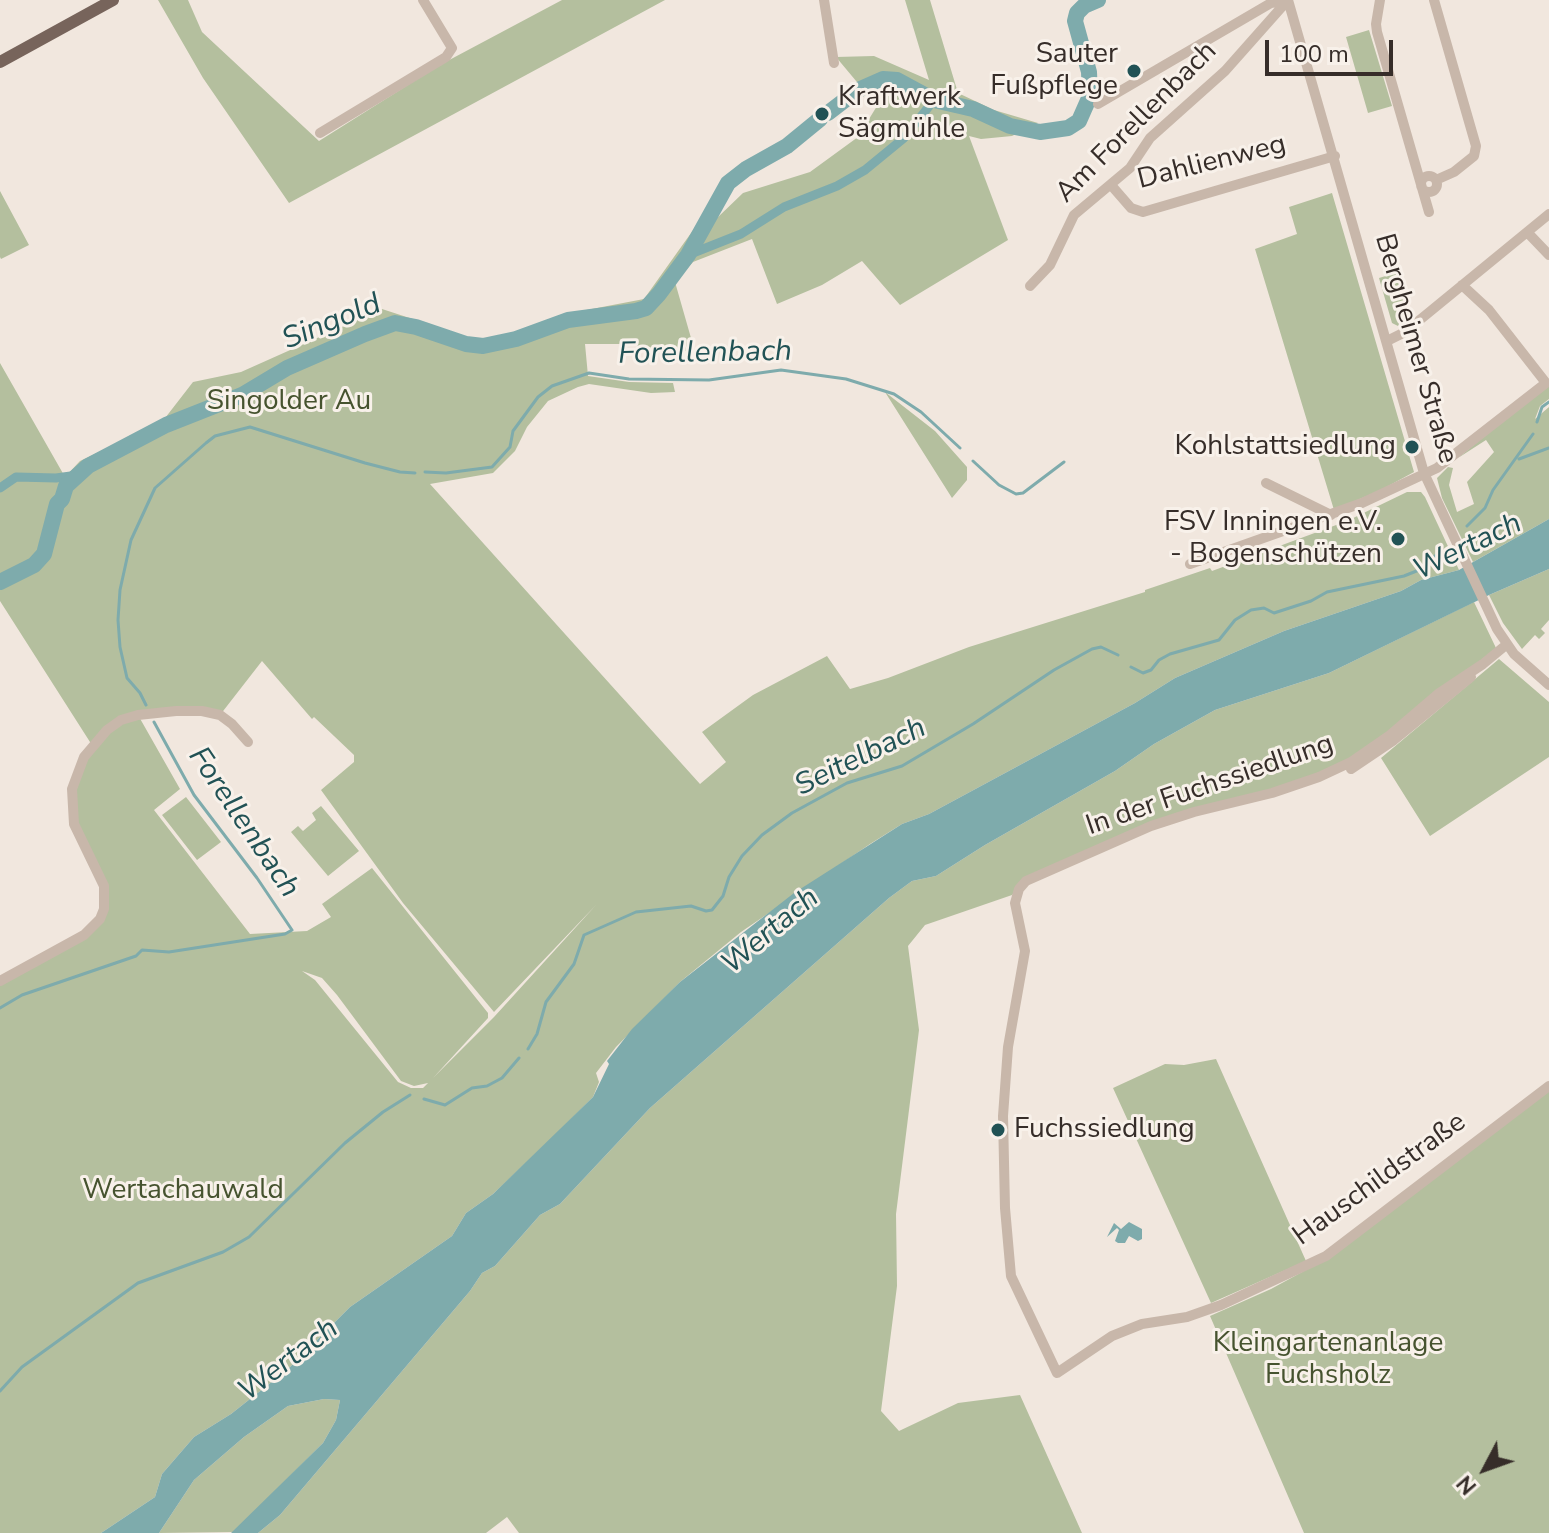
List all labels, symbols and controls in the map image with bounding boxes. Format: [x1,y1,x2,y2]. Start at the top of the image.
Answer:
scale bar [1269,24,1397,74]
street label: Am Forellenbach [1049,35,1225,211]
place label: Sauter Fußpflege [990,38,1118,104]
text: 100 m [1279,38,1349,70]
marker: Sauter Fußpflege [1125,62,1143,80]
place label: Kraftwerk Sägmühle [838,81,965,147]
marker: Kraftwerk Sägmühle [813,105,831,123]
street label: Dahlienweg [1134,128,1290,198]
street label: Bergheimer Straße [1366,230,1464,468]
water label: Singold [278,287,386,359]
water label: Forellenbach [618,334,792,374]
park label: Singolder Au [207,385,371,419]
place label: Kohlstattsiedlung [1175,430,1396,464]
marker: Kohlstattsiedlung [1403,438,1421,456]
place label: FSV Inningen e.V. - Bogenschützen [1164,506,1382,572]
water label: Wertach [1408,506,1528,590]
marker: FSV Inningen e.V. - Bogenschützen [1389,530,1407,548]
water label: Seitelbach [790,711,932,805]
street label: In der Fuchssiedlung [1082,728,1338,844]
water label: Forellenbach [179,741,307,905]
water label: Wertach [715,881,827,983]
street label: Hauschildstraße [1287,1106,1473,1254]
place label: Fuchssiedlung [1014,1113,1195,1147]
marker: Fuchssiedlung [989,1121,1007,1139]
park label: Wertachauwald [82,1174,284,1208]
water label: Wertach [232,1312,346,1410]
park label: Kleingartenanlage Fuchsholz [1213,1327,1443,1393]
north arrow [1445,1429,1525,1509]
text: N [1450,1469,1484,1501]

